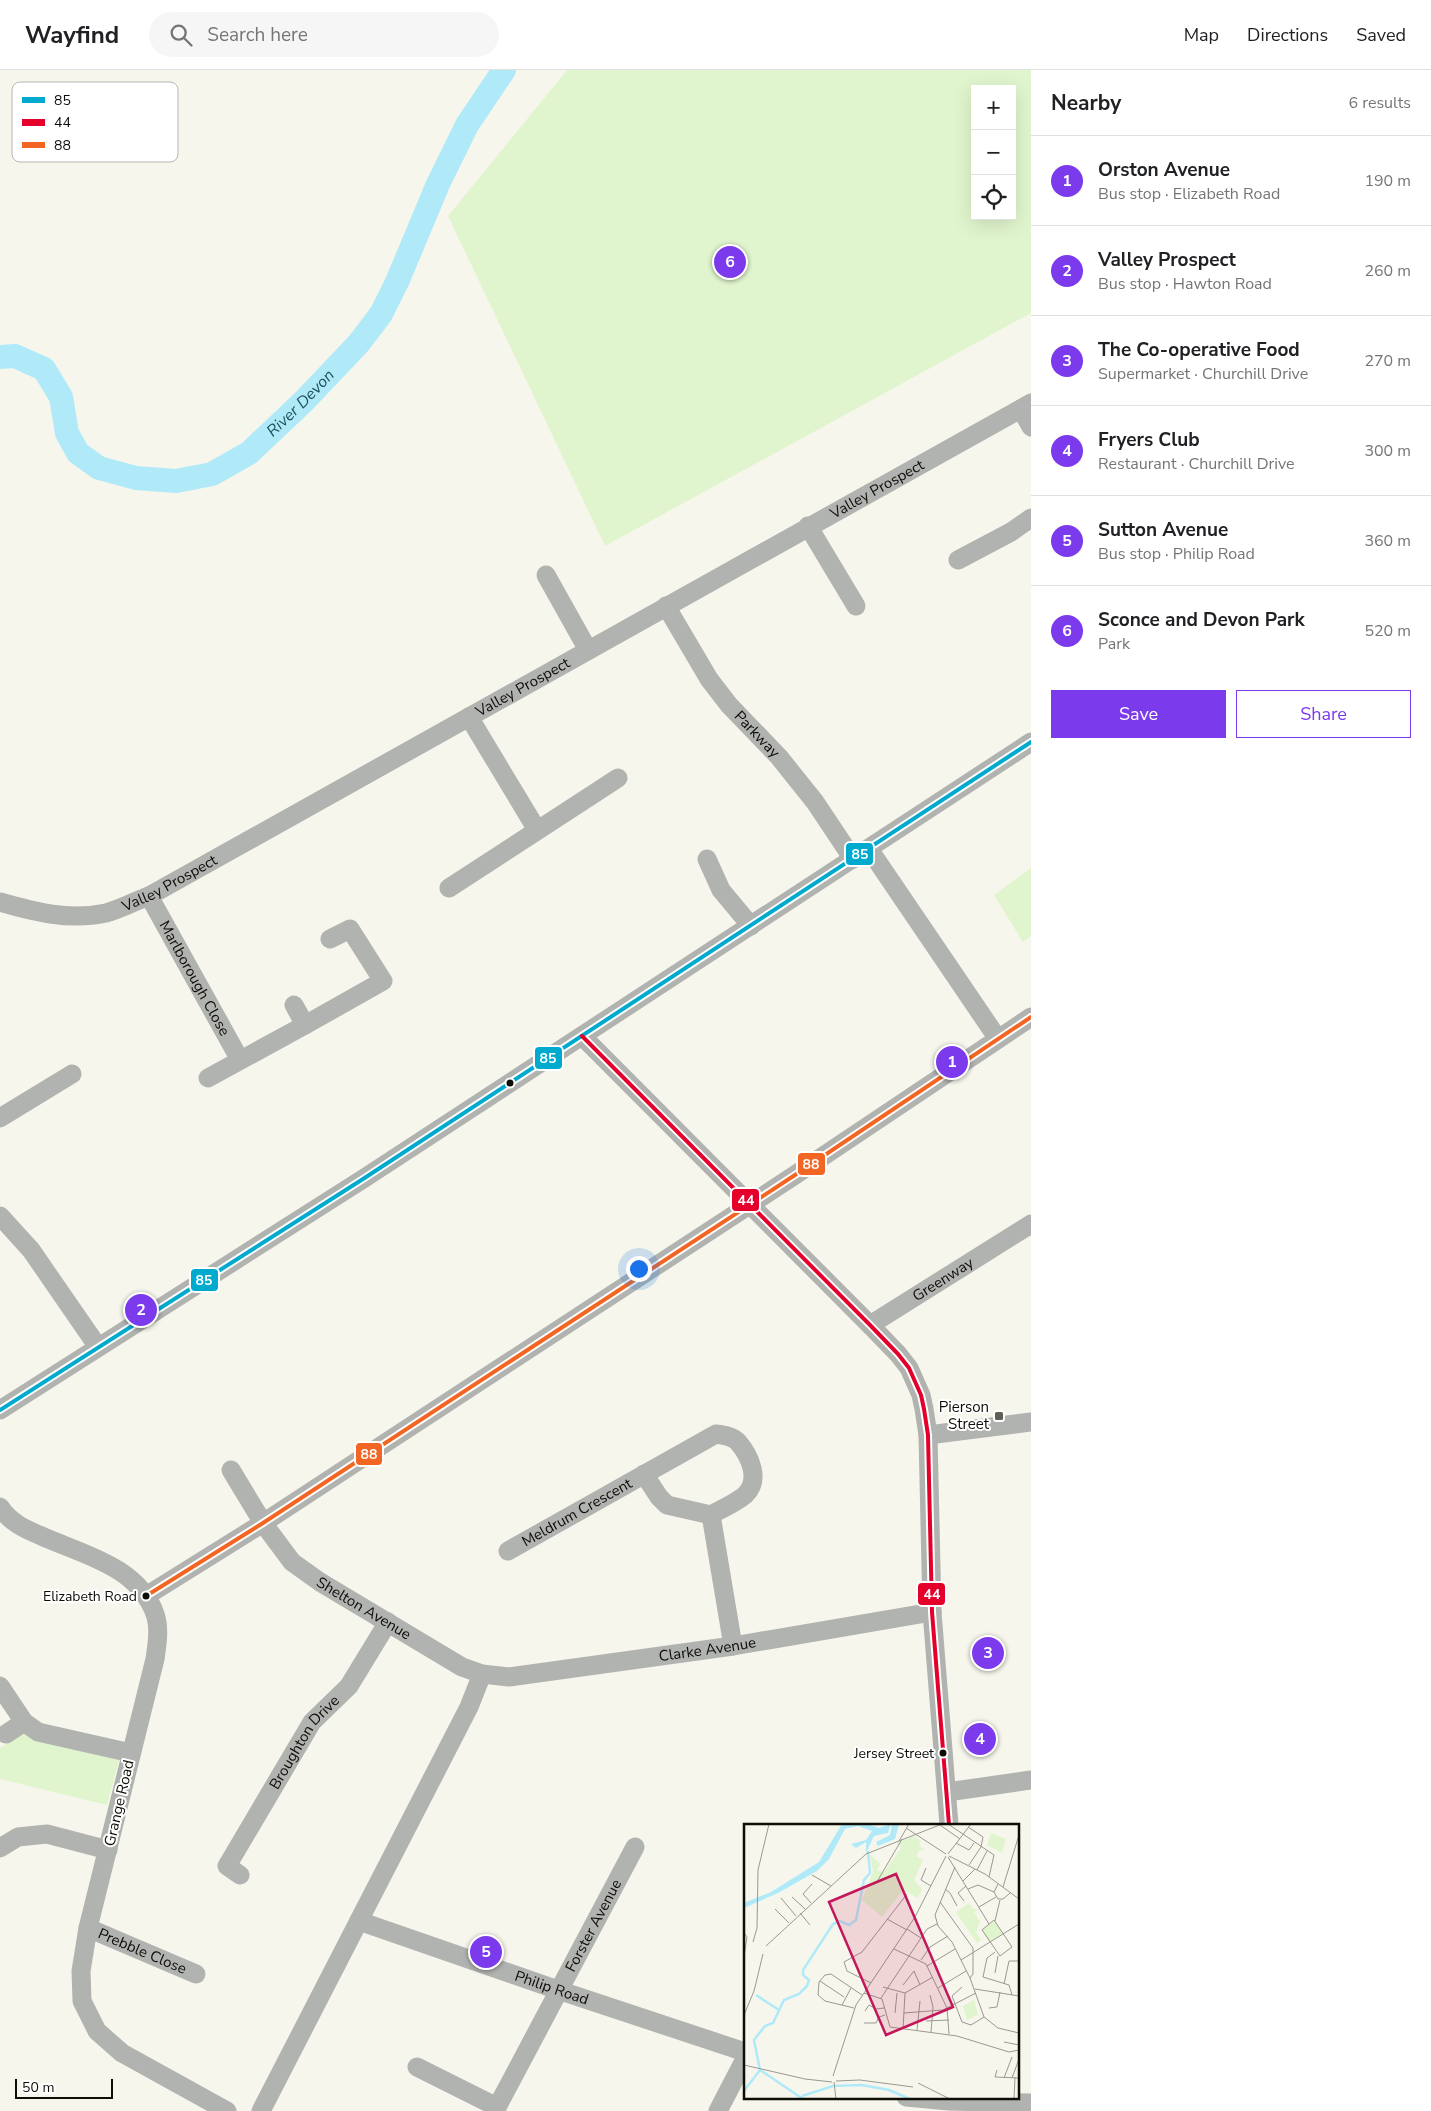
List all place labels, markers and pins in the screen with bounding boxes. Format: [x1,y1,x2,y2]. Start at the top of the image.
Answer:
pin: 6 [714,243,746,281]
pin: 1 [936,1043,968,1081]
unlabelled marker [505,1078,515,1088]
pin: 2 [125,1291,157,1329]
place label: Pierson Street [939,1397,990,1434]
marker: Pierson Street [993,1410,1005,1422]
place label: Elizabeth Road [43,1587,137,1606]
marker: Elizabeth Road [141,1591,151,1601]
pin: 3 [972,1634,1004,1672]
pin: 4 [964,1720,996,1758]
place label: Jersey Street [853,1744,934,1763]
marker: Jersey Street [938,1748,948,1758]
pin: 5 [470,1933,502,1971]

